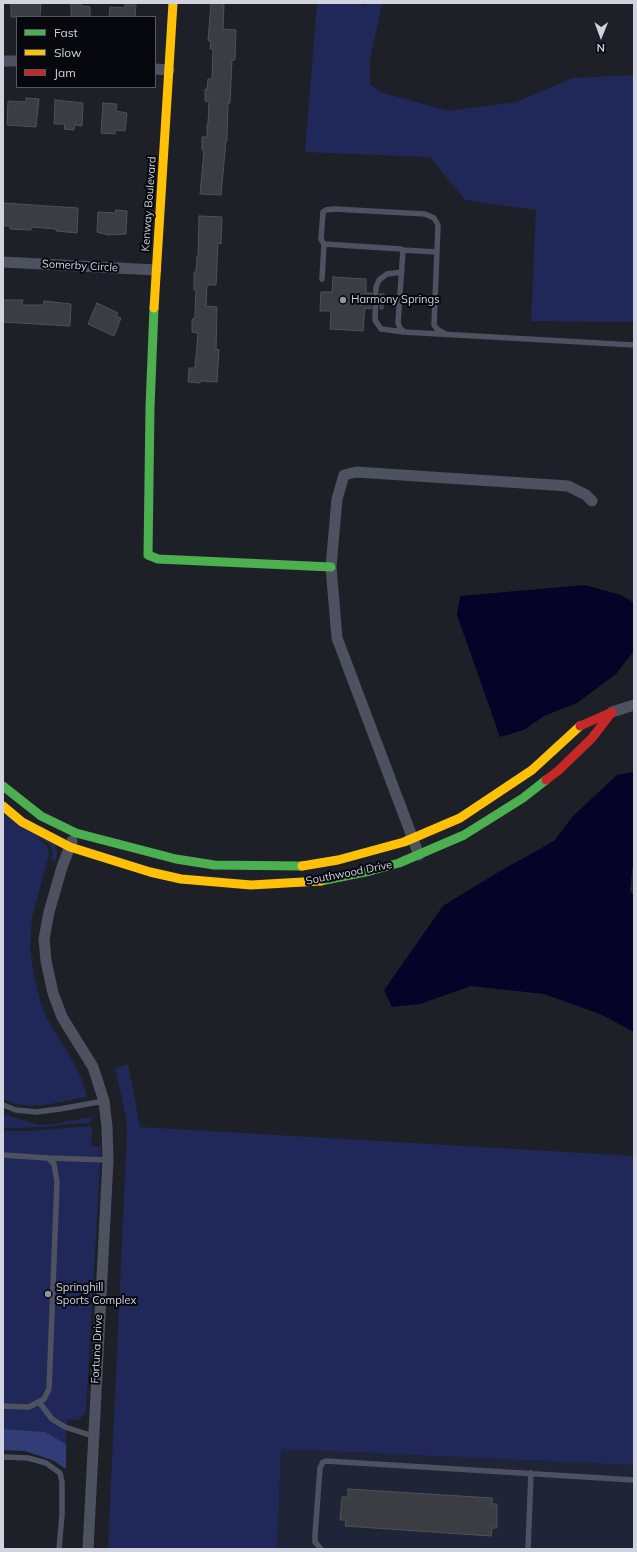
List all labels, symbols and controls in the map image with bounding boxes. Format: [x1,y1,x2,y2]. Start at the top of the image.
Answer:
legend [16,16,156,88]
north arrow [581,16,621,56]
text: Fast [54,25,78,40]
text: N [597,41,605,55]
text: Slow [54,45,82,60]
text: Jam [54,65,76,80]
street label: Kenway Boulevard [139,156,159,252]
street label: Somerby Circle [42,257,118,275]
place label: Harmony Springs [351,293,440,307]
marker: Harmony Springs [338,295,348,305]
street label: Southwood Drive [305,858,393,888]
place label: Springhill Sports Complex [56,1281,136,1307]
marker: Springhill Sports Complex [43,1289,53,1299]
street label: Fortuna Drive [89,1314,105,1384]

